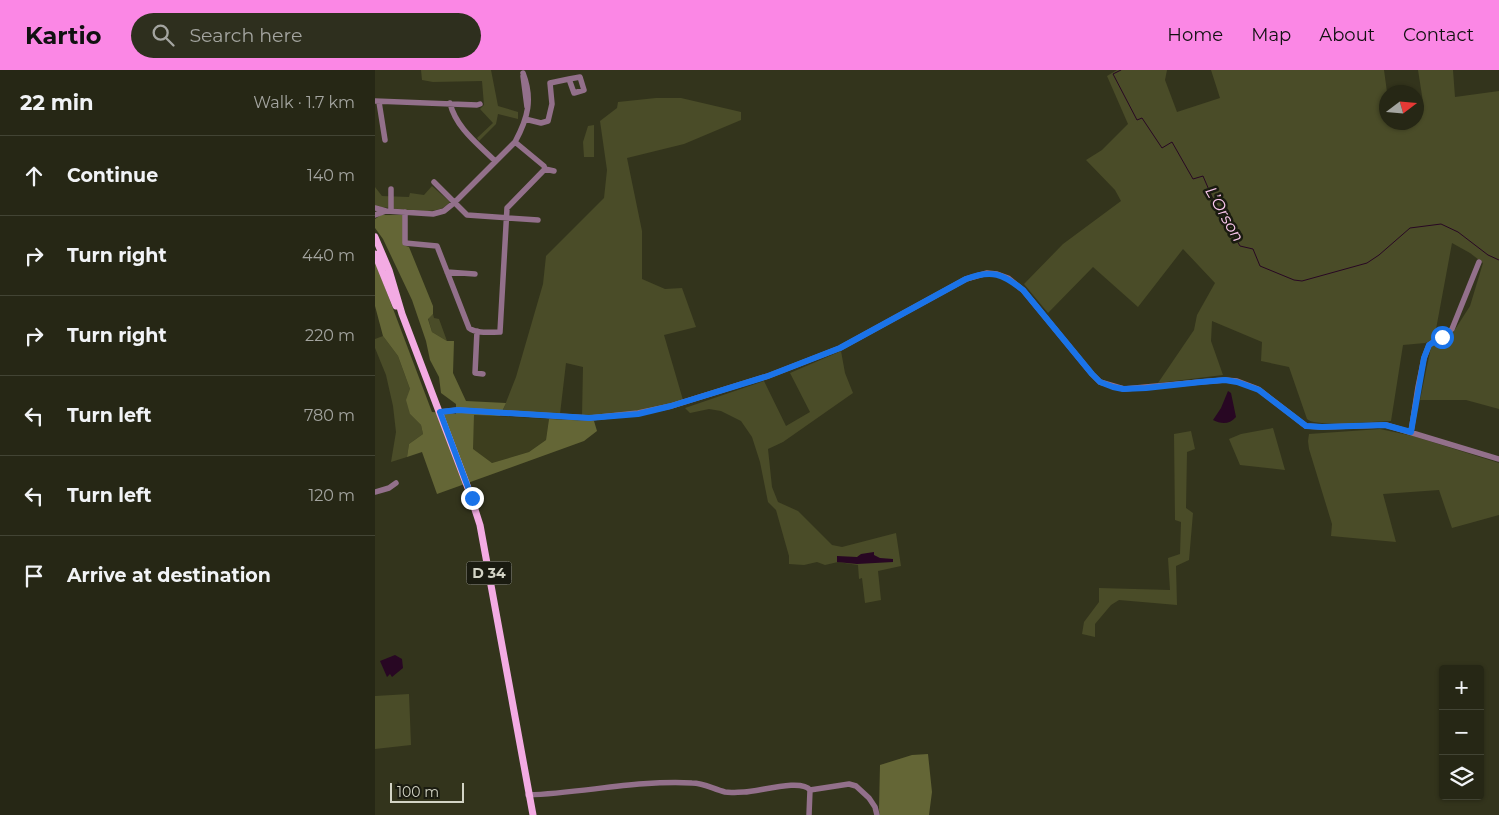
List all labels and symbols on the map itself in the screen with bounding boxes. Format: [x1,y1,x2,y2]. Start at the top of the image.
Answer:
north arrow [1379,85,1424,130]
water label: L’Orson [1201,183,1248,245]
route start [1431,326,1454,349]
route end [461,487,484,510]
road number: D 34 [467,562,511,584]
scale bar [390,780,464,803]

